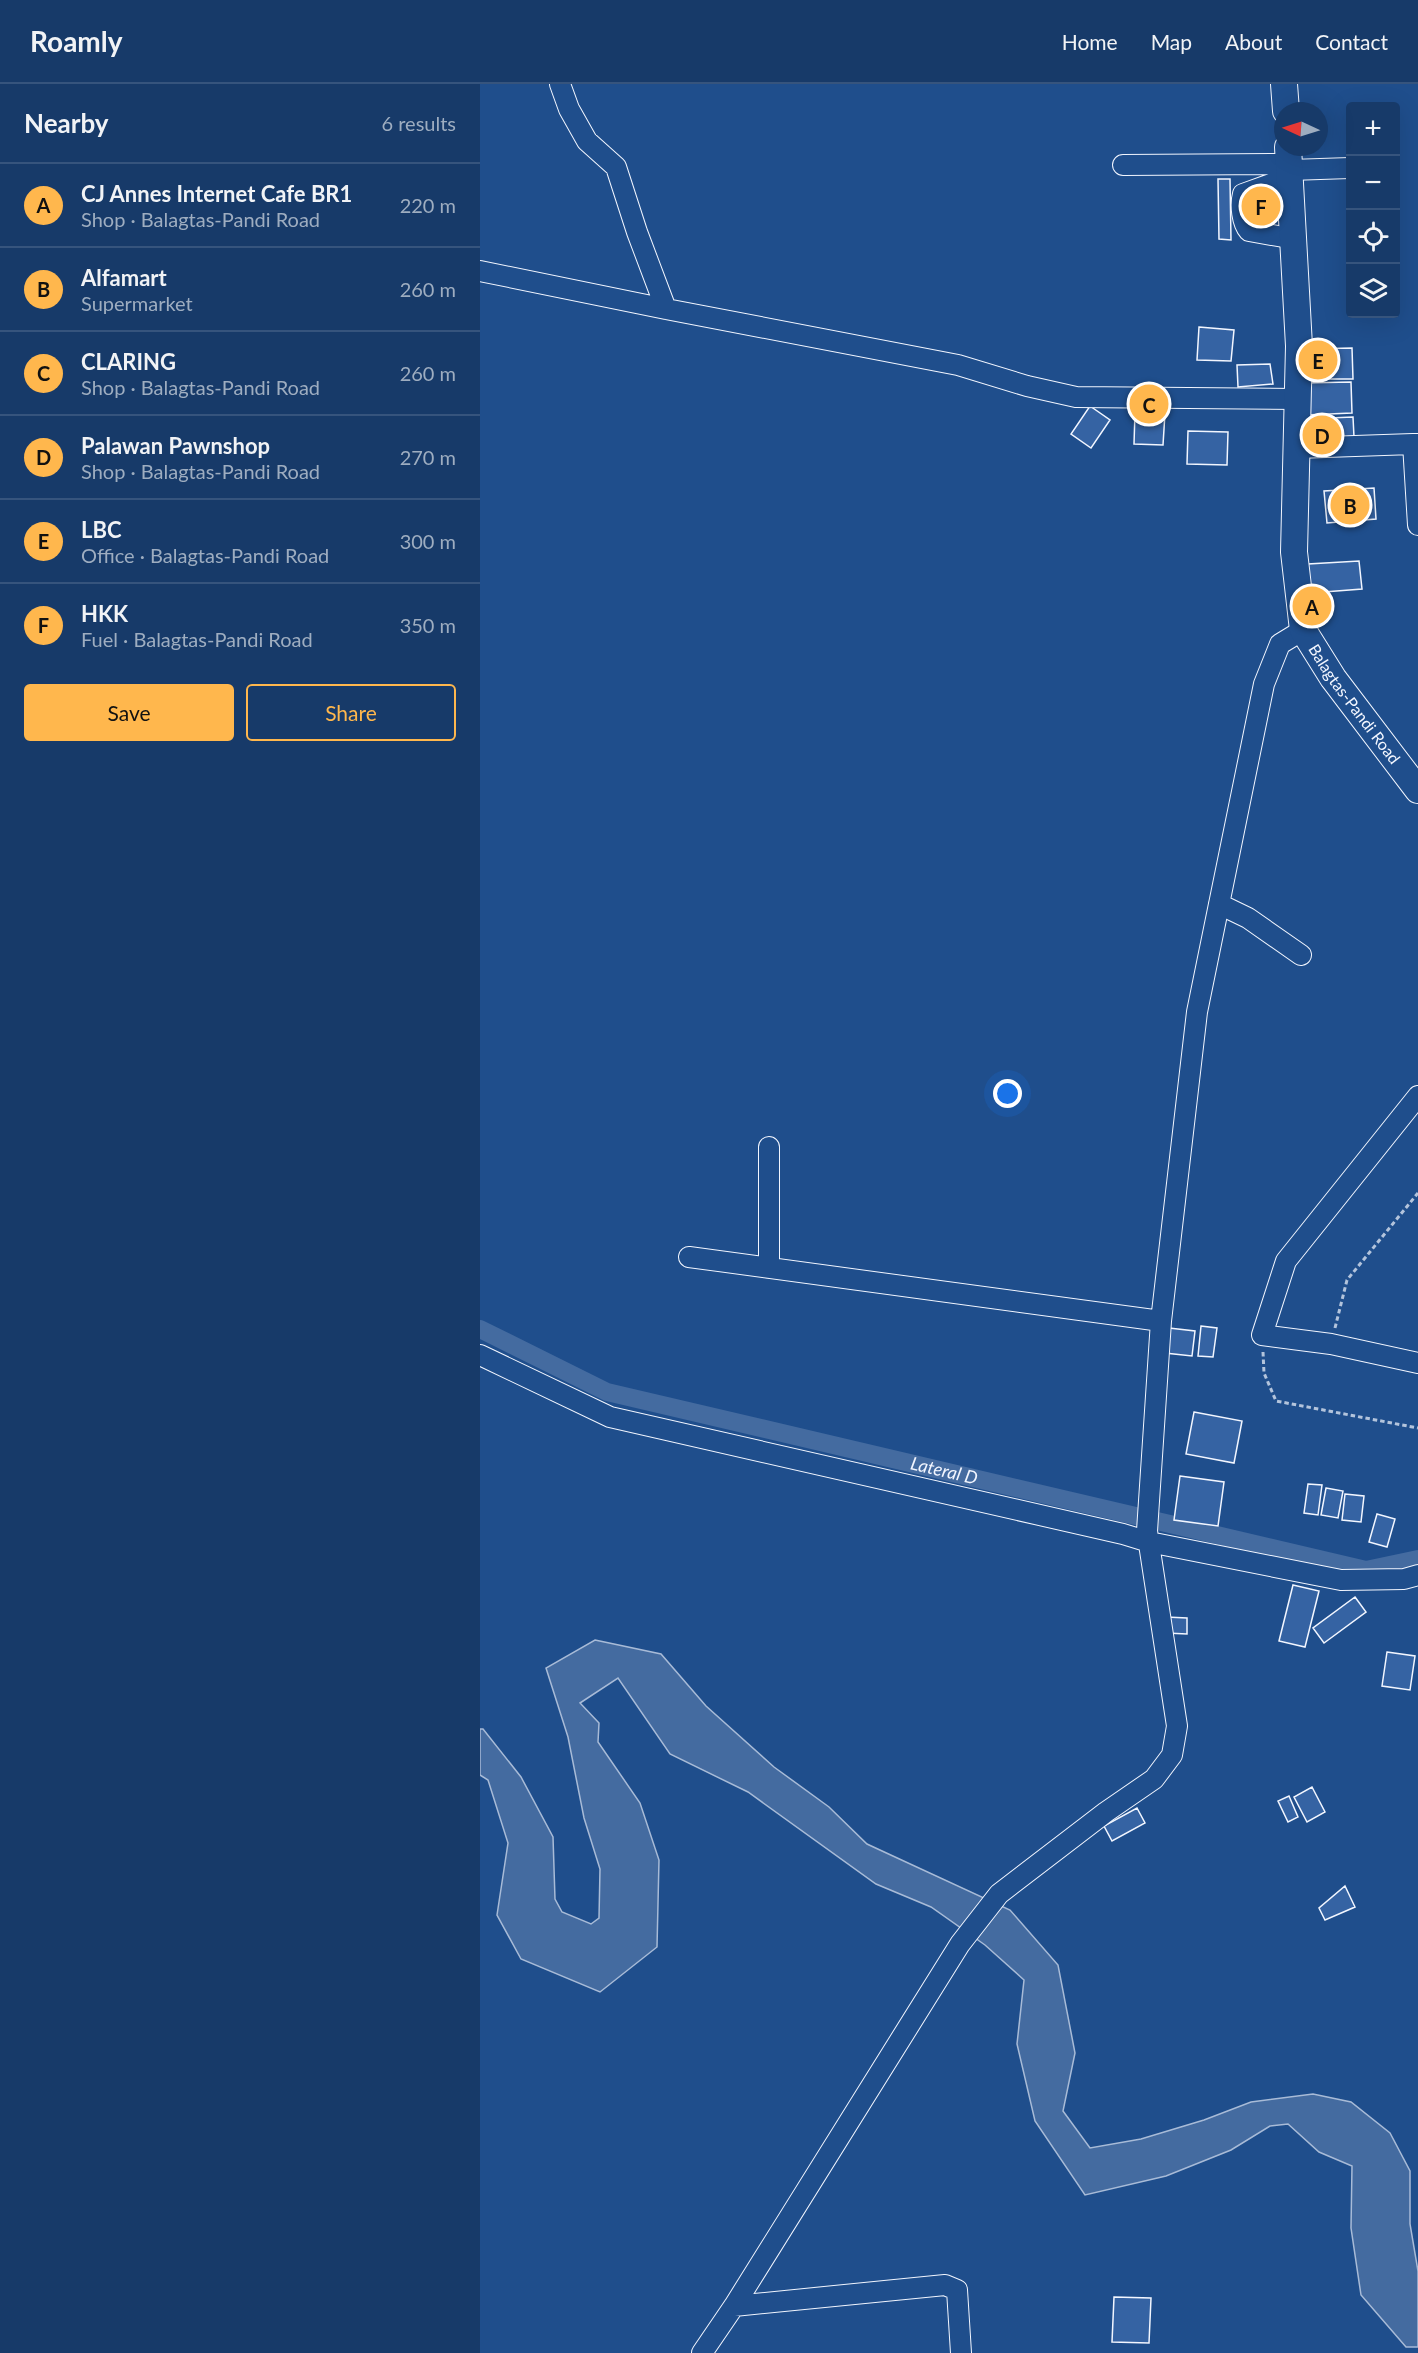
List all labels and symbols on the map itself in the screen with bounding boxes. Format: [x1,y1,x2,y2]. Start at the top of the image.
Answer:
north arrow [1274,102,1328,156]
pin: F [1242,184,1280,228]
pin: E [1298,338,1338,382]
pin: C [1130,382,1168,426]
pin: D [1302,412,1342,458]
pin: B [1330,482,1370,528]
pin: A [1292,584,1332,628]
street label: Balagtas-Pandi Road [1305,640,1405,767]
your location [993,1079,1022,1108]
water label: Lateral D [909,1452,980,1489]

